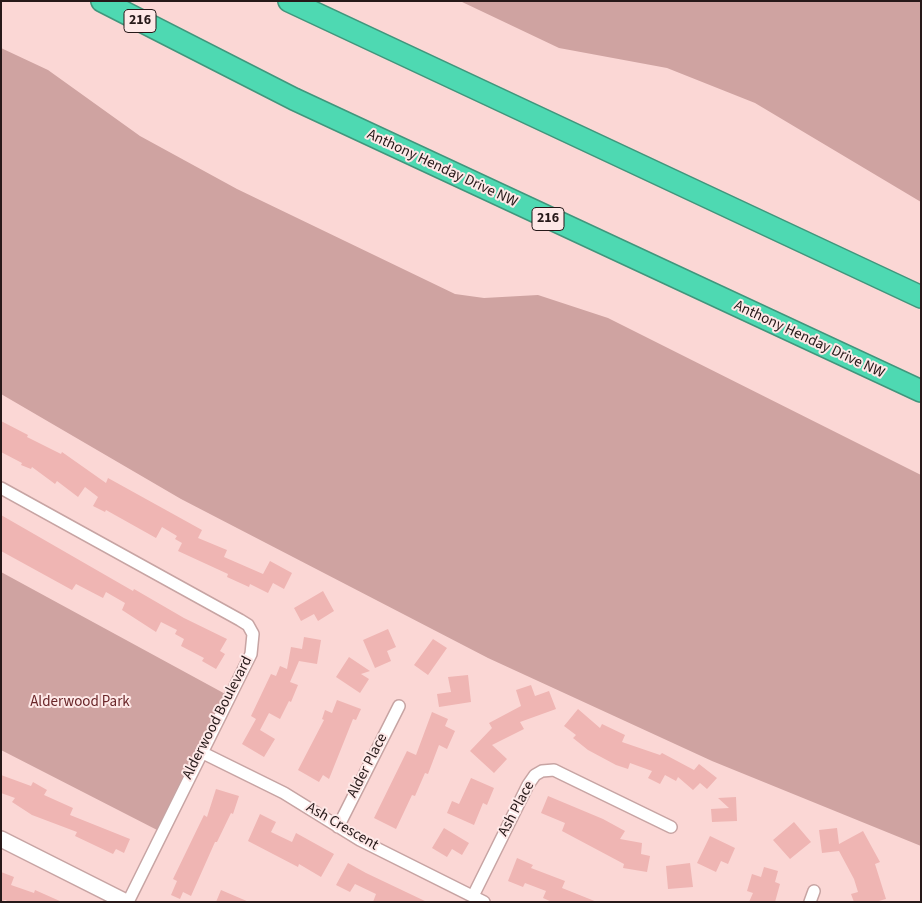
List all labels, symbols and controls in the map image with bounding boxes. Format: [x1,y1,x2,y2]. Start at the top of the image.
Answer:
road number: 216 [124,10,156,32]
street label: Anthony Henday Drive NW [364,126,520,212]
road number: 216 [532,208,564,230]
street label: Anthony Henday Drive NW [731,297,887,383]
street label: Alderwood Boulevard [179,653,257,783]
park label: Alderwood Park [30,694,130,712]
street label: Alder Place [344,731,392,801]
street label: Ash Place [495,778,539,840]
street label: Ash Crescent [303,799,381,855]

